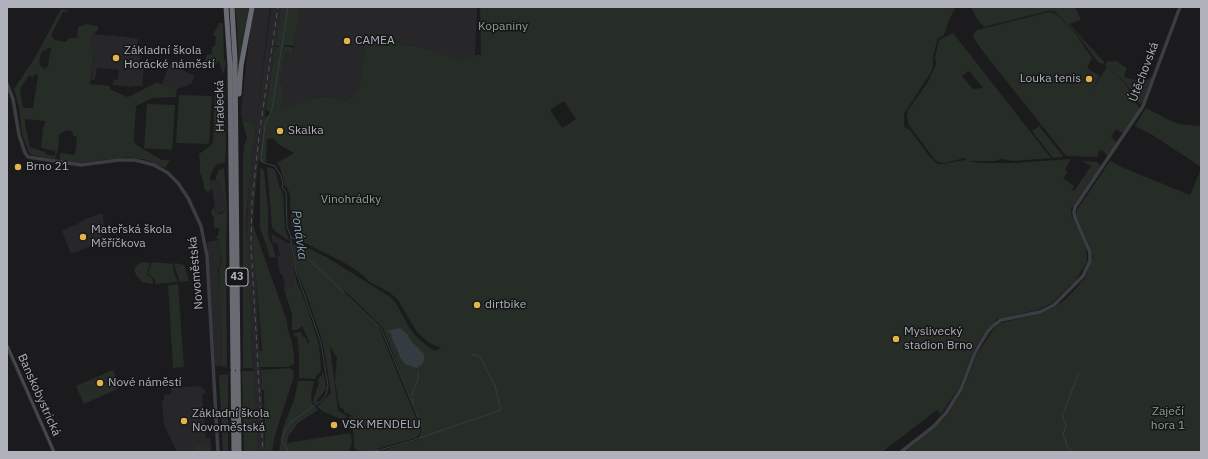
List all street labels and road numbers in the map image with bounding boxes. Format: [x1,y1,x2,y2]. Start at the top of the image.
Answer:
street label: Útěchovská [1126,40,1162,104]
street label: Hradecká [212,80,228,132]
street label: Novoměstská [186,236,206,310]
road number: 43 [226,268,248,286]
street label: Banskobystrická [14,352,64,438]

